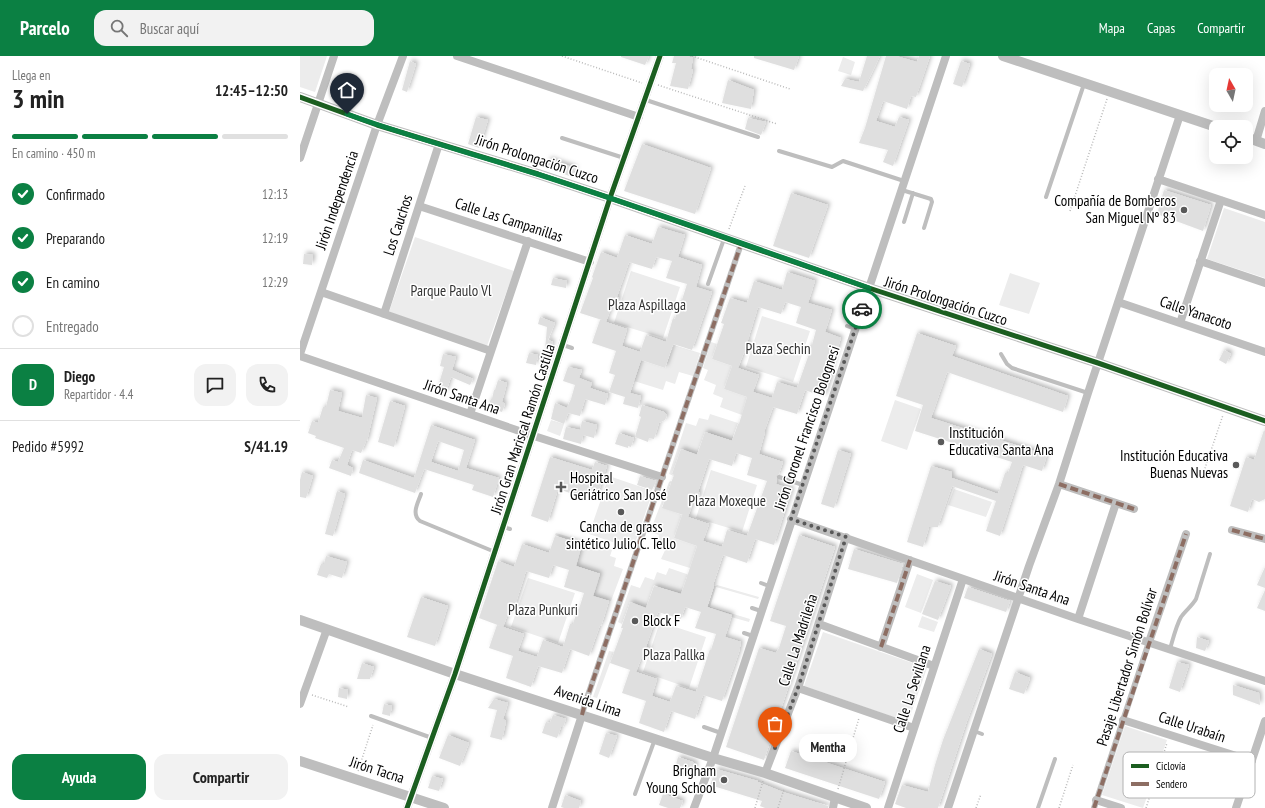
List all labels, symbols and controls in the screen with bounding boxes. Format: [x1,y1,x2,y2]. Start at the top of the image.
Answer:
search box [94,10,374,46]
text: Parcelo [20,16,70,40]
icon: search [108,17,130,39]
text: Buscar aquí [140,19,199,38]
text: Mapa [1099,19,1125,37]
text: Capas [1147,19,1175,37]
text: Compartir [1197,19,1245,37]
text: Llega en [12,67,50,84]
north arrow [1209,68,1253,112]
map controls [1209,68,1253,164]
pin [330,73,364,114]
icon: home [336,79,358,101]
text: 12:45–12:50 [215,81,288,100]
text: 3 min [12,82,65,115]
button: locate [1209,120,1253,164]
street label: Jirón Prolongación Cuzco [472,129,601,187]
text: En camino · 450 m [12,145,96,162]
street label: Jirón Independencia [310,148,362,253]
icon: check [12,183,34,205]
text: Confirmado [46,185,105,204]
text: 12:13 [262,186,288,203]
place label: Compañía de Bomberos San Miguel Nº 83 [1054,191,1176,227]
street label: Los Cauchos [379,192,416,258]
street label: Calle Las Campanillas [453,193,565,246]
marker: Compañía de Bomberos San Miguel Nº 83 [1179,205,1189,215]
icon: check [12,227,34,249]
text: Preparando [46,229,105,248]
text: 12:19 [262,230,288,247]
icon: check [12,271,34,293]
street label: Jirón Prolongación Cuzco [881,271,1010,329]
text: En camino [46,273,100,292]
text: 12:29 [262,274,288,291]
park label: Parque Paulo Vl [411,281,492,300]
courier [842,289,882,329]
street label: Calle Yanacoto [1157,291,1235,334]
park label: Plaza Aspillaga [608,295,686,314]
icon: car [851,298,873,320]
text: Entregado [46,317,99,336]
park label: Plaza Sechin [745,339,811,358]
street label: Jirón Gran Mariscal Ramón Castilla [486,341,559,517]
street label: Jirón Coronel Francisco Bolognesi [769,343,844,513]
button: chat [194,364,236,406]
button: phone [246,364,288,406]
text: Diego [64,367,95,386]
street label: Jirón Santa Ana [421,374,503,418]
text: D [29,375,37,394]
text: Repartidor · 4.4 [64,386,133,403]
place label: Institución Educativa Santa Ana [949,423,1054,459]
text: Pedido #5992 [12,437,84,456]
text: S/41.19 [244,437,288,456]
marker: Institución Educativa Santa Ana [936,437,946,447]
place label: Institución Educativa Buenas Nuevas [1120,446,1228,482]
marker: Institución Educativa Buenas Nuevas [1231,460,1241,470]
place label: Hospital Geriátrico San José [570,468,667,504]
marker: Hospital Geriátrico San José [555,481,567,493]
park label: Plaza Moxeque [688,491,766,510]
marker: Cancha de grass sintético Julio C. Tello [616,507,626,517]
place label: Cancha de grass sintético Julio C. Tello [566,517,676,553]
street label: Jirón Santa Ana [991,565,1073,609]
street label: Pasaje Libertador Simón Bolívar [1092,585,1161,748]
street label: Calle La Madrileña [774,591,821,688]
park label: Plaza Punkuri [508,600,578,619]
place label: Block F [643,611,680,630]
marker: Block F [630,616,640,626]
street label: Calle La Sevillana [888,643,935,735]
park label: Plaza Pallka [643,645,705,664]
street label: Avenida Lima [552,680,624,721]
pin [758,707,792,748]
street label: Calle Urabaín [1156,707,1228,746]
icon: bag [764,713,786,735]
callout: Mentha [799,734,857,762]
text: Mentha [810,739,846,756]
street label: Jirón Tacna [347,751,407,787]
legend [1123,752,1255,798]
button: Ayuda [12,754,146,800]
button: Compartir [154,754,288,800]
text: Ciclovía [1156,759,1186,773]
place label: Brigham Young School [646,761,717,797]
marker: Brigham Young School [719,775,729,785]
text: Sendero [1156,777,1187,791]

